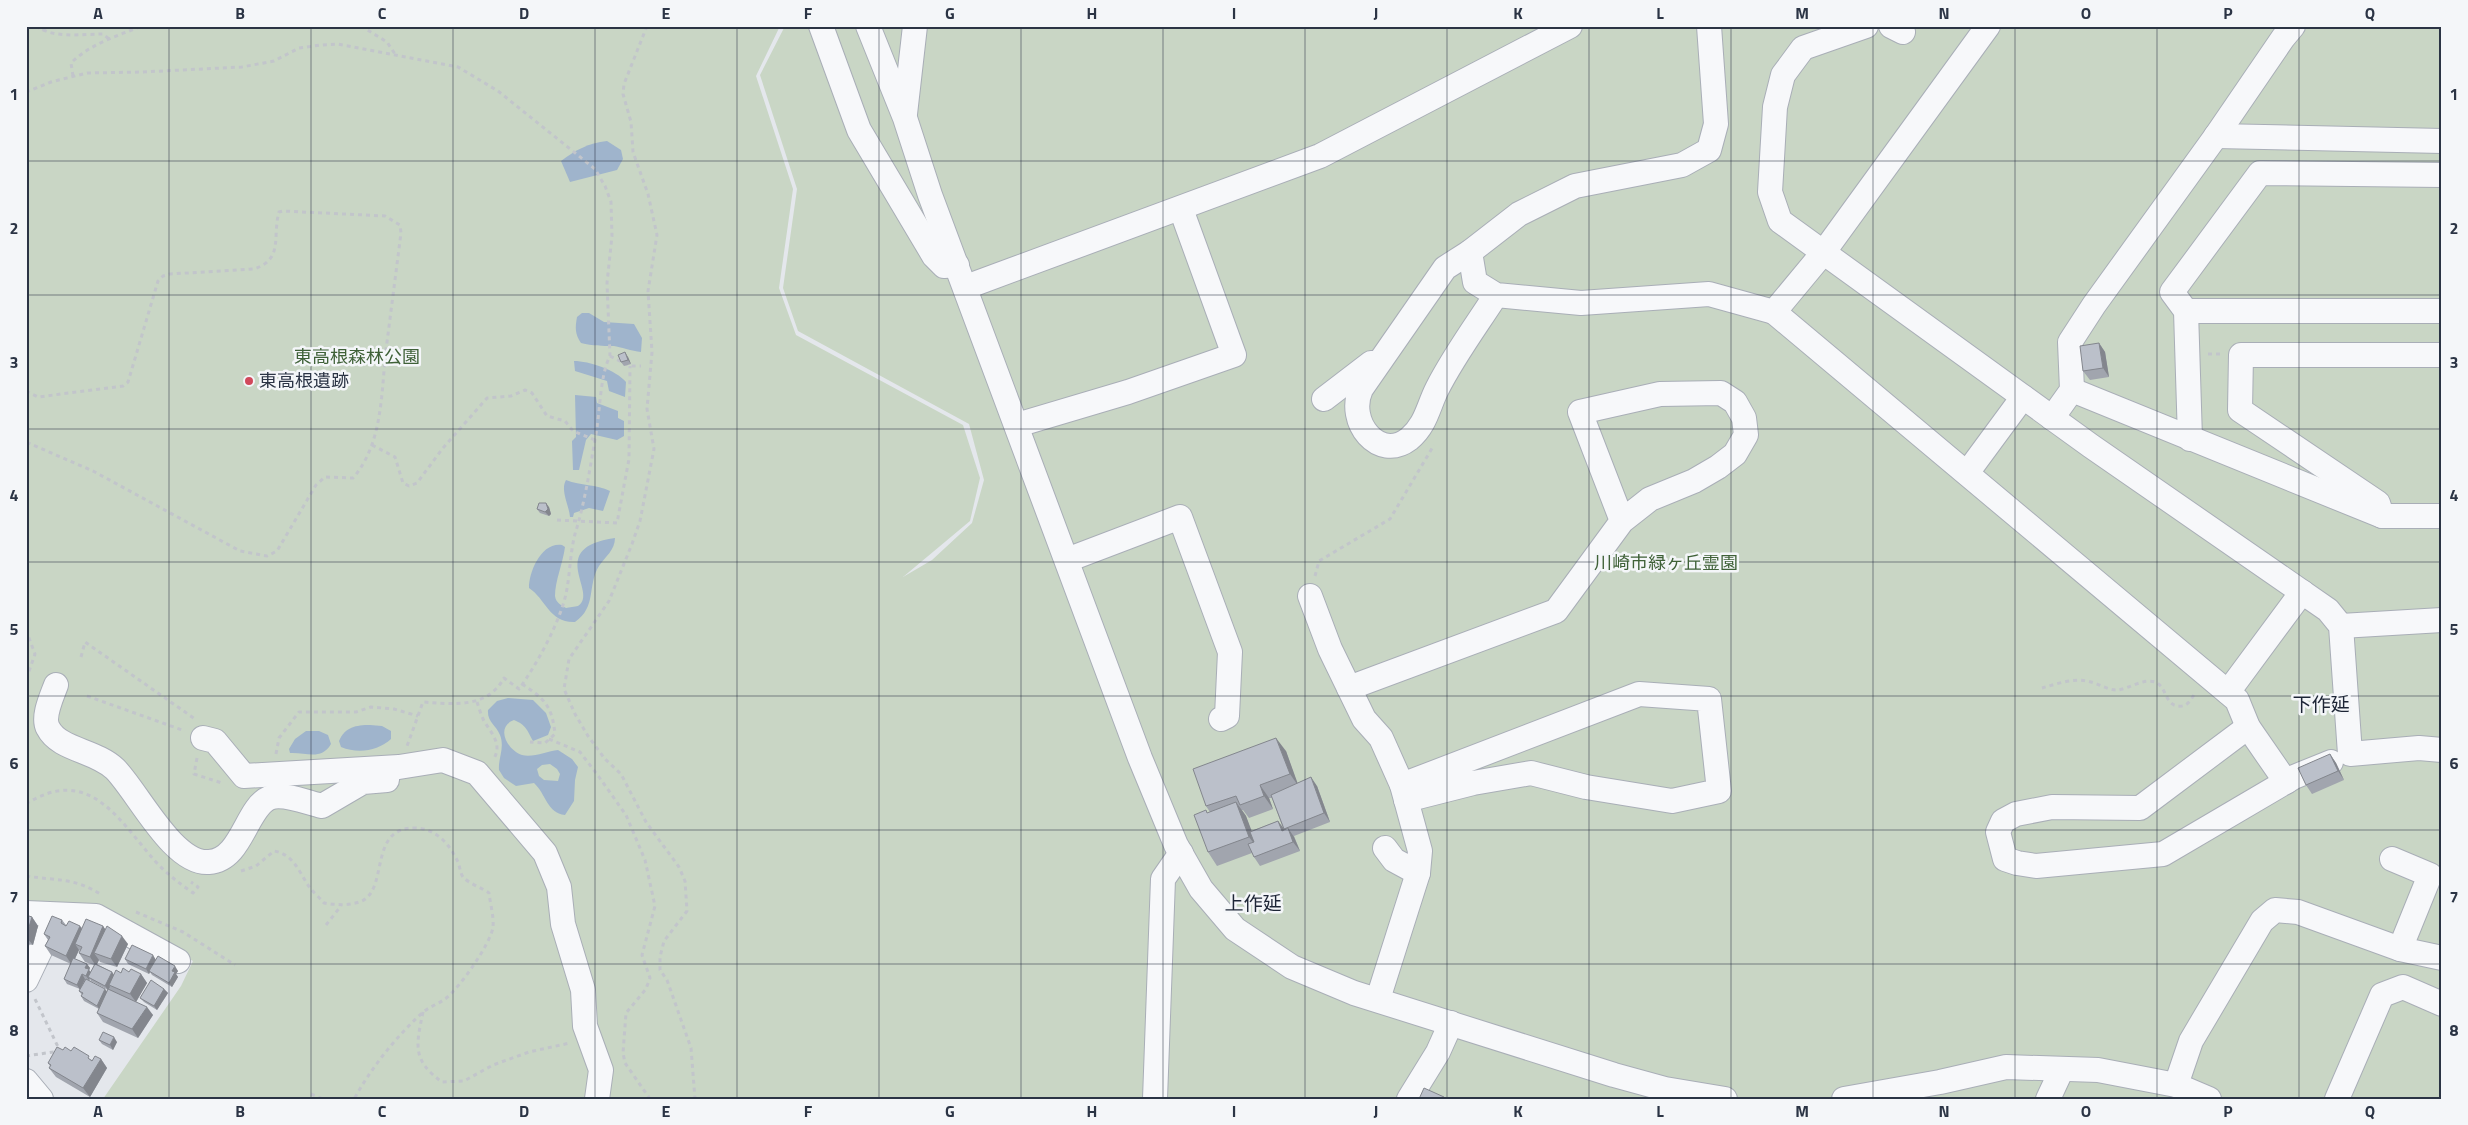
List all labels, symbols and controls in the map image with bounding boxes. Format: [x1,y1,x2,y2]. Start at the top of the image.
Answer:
text: A [93,1,103,25]
text: B [235,1,245,25]
text: C [378,1,387,25]
text: D [519,1,529,25]
text: E [662,1,671,25]
text: F [804,1,813,25]
text: G [945,1,955,25]
text: H [1087,1,1097,25]
text: I [1232,1,1236,25]
text: J [1374,1,1378,25]
text: K [1513,1,1523,25]
text: L [1656,1,1664,25]
text: M [1795,1,1809,25]
text: N [1938,1,1950,25]
text: O [2081,1,2091,25]
text: P [2223,1,2233,25]
text: Q [2365,1,2375,25]
text: 1 [10,82,18,106]
text: 1 [2450,82,2458,106]
text: 2 [10,216,18,240]
text: 2 [2450,216,2458,240]
park label: 東高根森林公園 [294,343,420,370]
text: 3 [10,350,18,374]
text: 3 [2450,350,2458,374]
place label: 東高根遺跡 [259,367,349,394]
marker: 東高根遺跡 [243,375,255,387]
text: 4 [10,483,19,507]
text: 4 [2450,483,2459,507]
park label: 川崎市緑ヶ丘霊園 [1594,549,1738,576]
text: 5 [10,617,19,641]
text: 5 [2450,617,2459,641]
district label: 下作延 [2292,689,2350,718]
text: 6 [10,751,19,775]
text: 6 [2450,751,2459,775]
text: 7 [10,885,18,909]
text: 7 [2450,885,2458,909]
district label: 上作延 [1224,888,1282,917]
text: 8 [10,1018,19,1042]
text: 8 [2450,1018,2459,1042]
text: A [93,1099,103,1123]
text: B [235,1099,245,1123]
text: C [378,1099,387,1123]
text: D [519,1099,529,1123]
text: E [662,1099,671,1123]
text: F [804,1099,813,1123]
text: G [945,1099,955,1123]
text: H [1087,1099,1097,1123]
text: I [1232,1099,1236,1123]
text: J [1374,1099,1378,1123]
text: K [1513,1099,1523,1123]
text: L [1656,1099,1664,1123]
text: M [1795,1099,1809,1123]
text: N [1938,1099,1950,1123]
text: O [2081,1099,2091,1123]
text: P [2223,1099,2233,1123]
text: Q [2365,1099,2375,1123]

